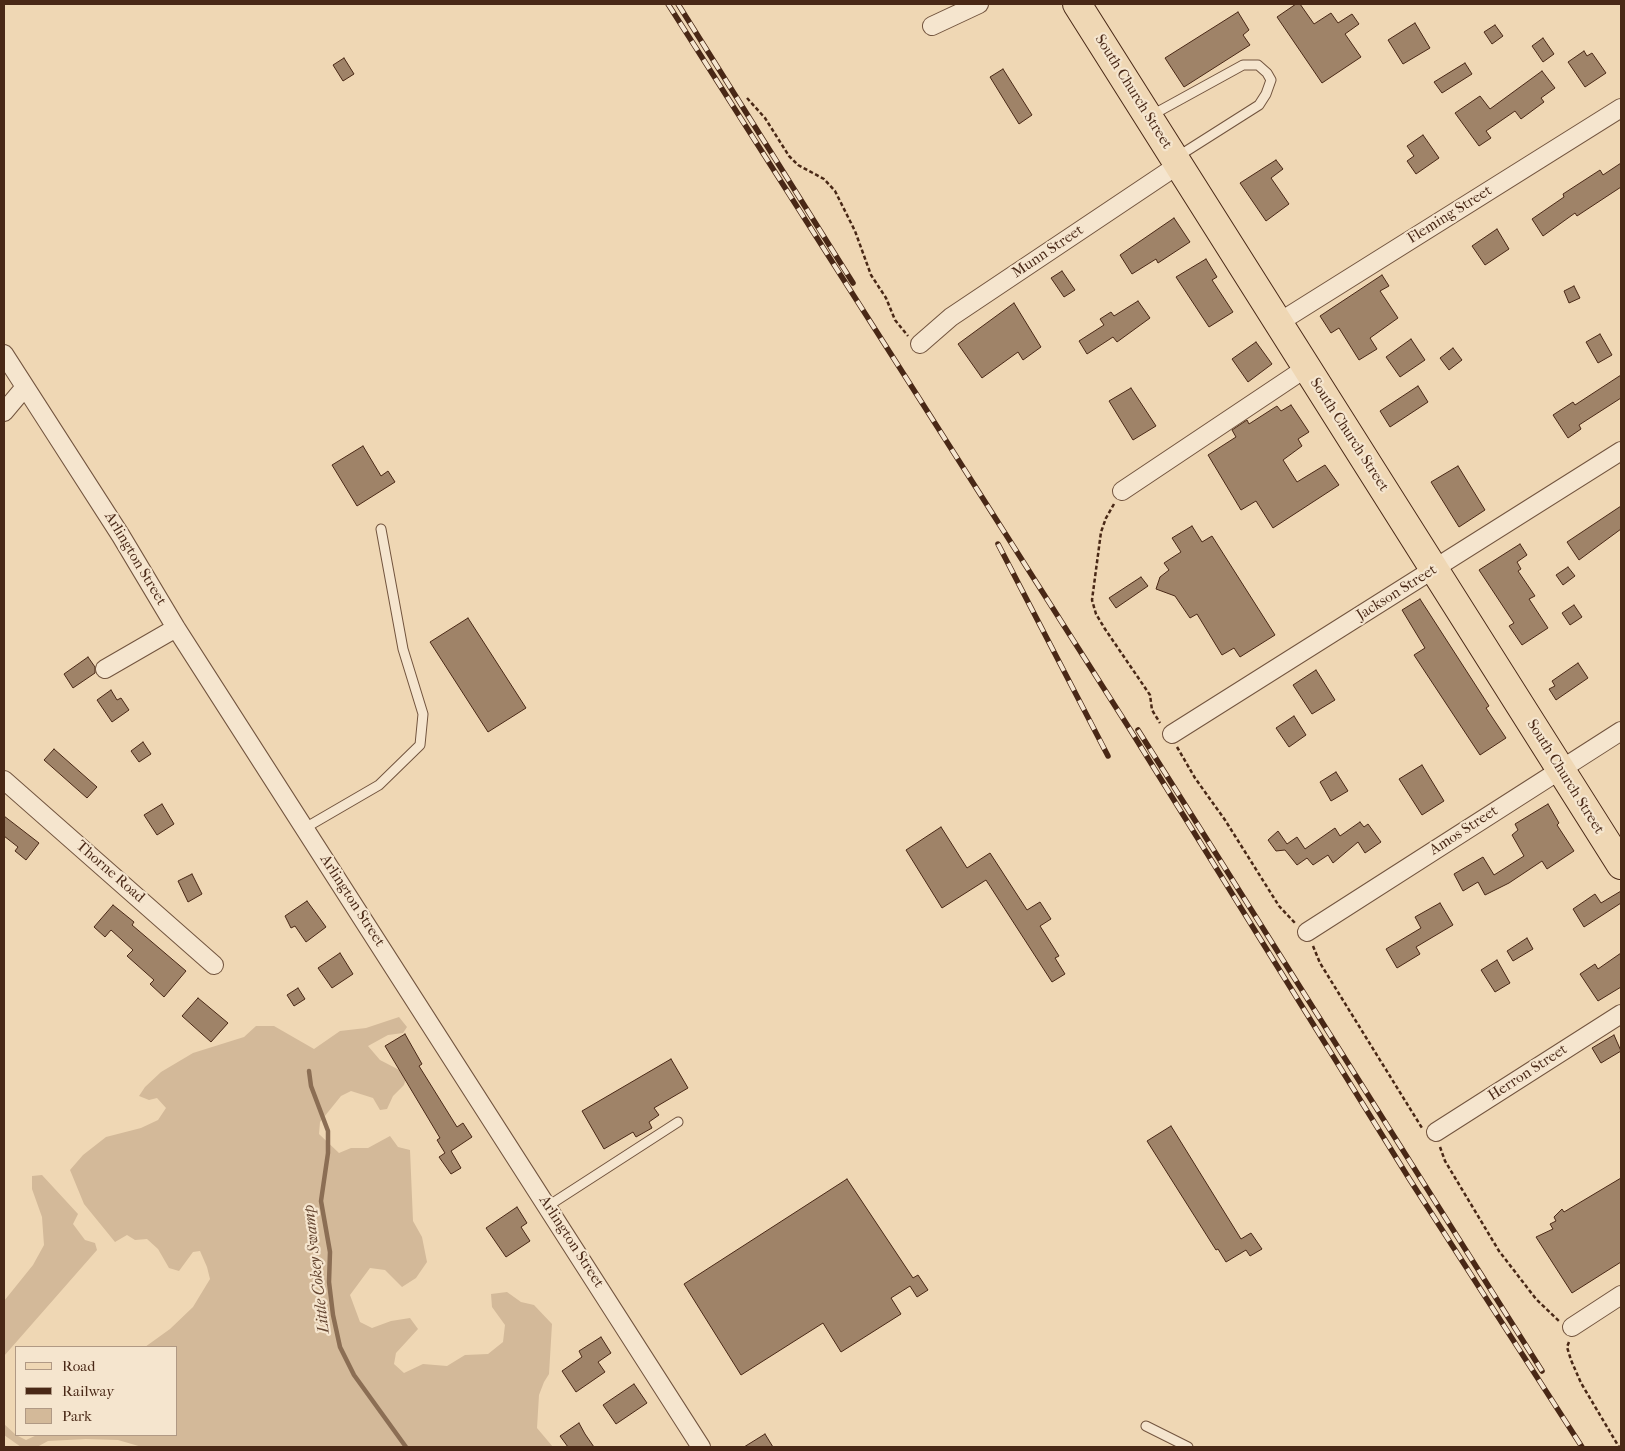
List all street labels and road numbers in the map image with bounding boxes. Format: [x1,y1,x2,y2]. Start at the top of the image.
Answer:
street label: South Church Street [1091,31,1175,153]
street label: Fleming Street [1404,182,1496,248]
street label: Munn Street [1009,222,1087,282]
street label: South Church Street [1306,375,1392,495]
street label: Arlington Street [100,509,170,609]
street label: Jackson Street [1354,561,1440,625]
street label: South Church Street [1523,716,1607,838]
street label: Amos Street [1426,802,1502,860]
street label: Thorne Road [72,837,148,907]
street label: Arlington Street [316,852,388,950]
street label: Herron Street [1485,1041,1571,1105]
street label: Arlington Street [535,1193,607,1291]

